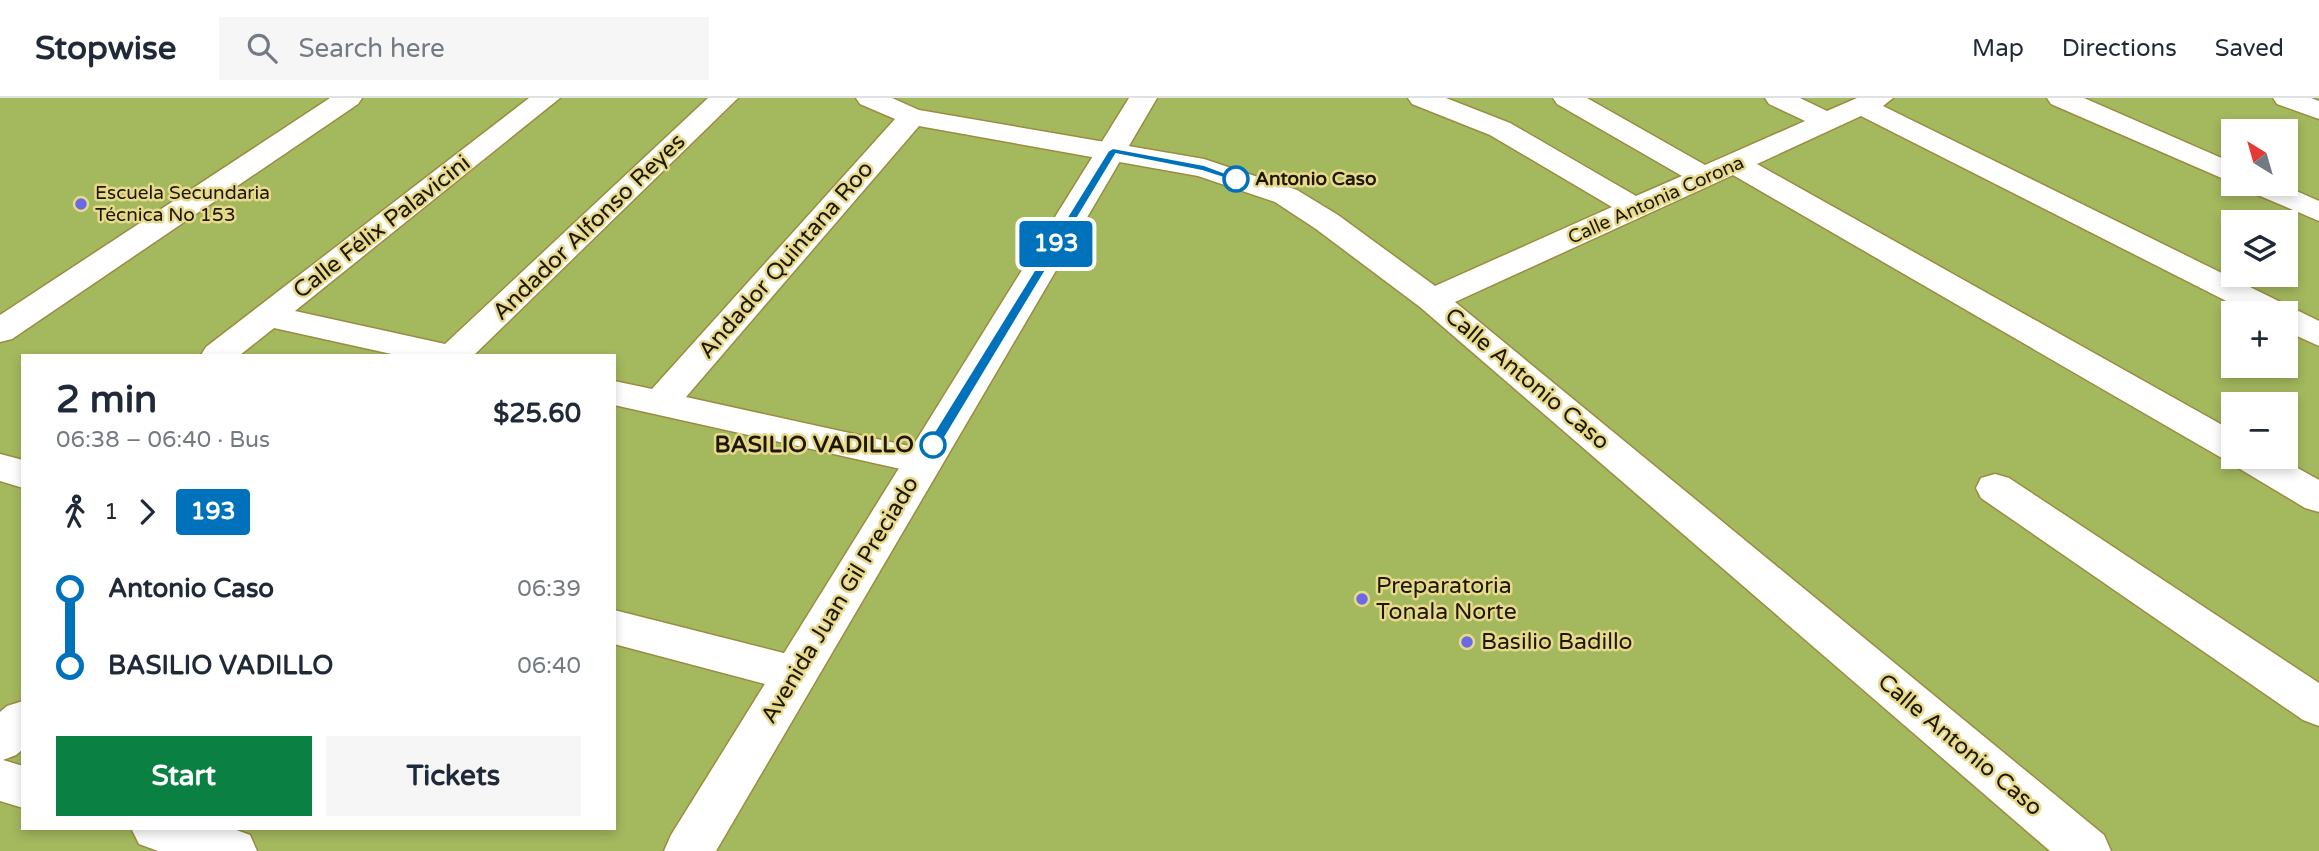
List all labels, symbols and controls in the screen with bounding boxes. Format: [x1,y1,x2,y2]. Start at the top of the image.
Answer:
search box [219,17,709,80]
text: Stopwise [35,29,177,68]
icon: search [243,29,281,67]
text: Search here [299,33,445,64]
text: Map [1972,34,2024,63]
text: Directions [2062,34,2177,63]
text: Saved [2215,34,2284,63]
north arrow [2221,119,2298,196]
map controls [2221,119,2298,469]
street label: Andador Alfonso Reyes [487,128,691,326]
street label: Calle Félix Palavicini [288,149,476,305]
street label: Calle Antonia Corona [1565,151,1747,249]
street label: Andador Quintana Roo [693,155,879,365]
marker: Antonio Caso [1223,166,1249,192]
place label: Antonio Caso [1255,168,1376,190]
place label: Escuela Secundaria Técnica No 153 [95,182,270,226]
marker: Escuela Secundaria Técnica No 153 [73,196,89,212]
button: layers [2221,210,2298,287]
line badge: 193 [1016,221,1096,267]
text: 193 [1033,229,1079,258]
button: + [2221,301,2298,378]
street label: Calle Antonio Caso [1439,302,1615,456]
text: 2 min [56,377,157,423]
button: − [2221,392,2298,469]
text: $25.60 [493,398,581,429]
text: 06:38 – 06:40 · Bus [56,426,270,454]
place label: BASILIO VADILLO [715,431,914,459]
marker: BASILIO VADILLO [920,432,946,458]
street label: Avenida Juan Gil Preciado [755,471,925,729]
icon: walk [56,493,94,531]
icon: forward [128,493,166,531]
text: 193 [190,497,236,526]
text: 1 [104,498,118,526]
place label: Preparatoria Tonala Norte [1376,572,1517,626]
text: Antonio Caso [108,573,274,604]
text: 06:39 [517,575,581,603]
marker: Preparatoria Tonala Norte [1354,591,1370,607]
place label: Basilio Badillo [1481,628,1633,656]
marker: Basilio Badillo [1459,634,1475,650]
text: BASILIO VADILLO [108,650,333,681]
text: 06:40 [517,652,581,680]
street label: Calle Antonio Caso [1872,668,2048,822]
button: Start [56,736,312,816]
button: Tickets [326,736,581,816]

